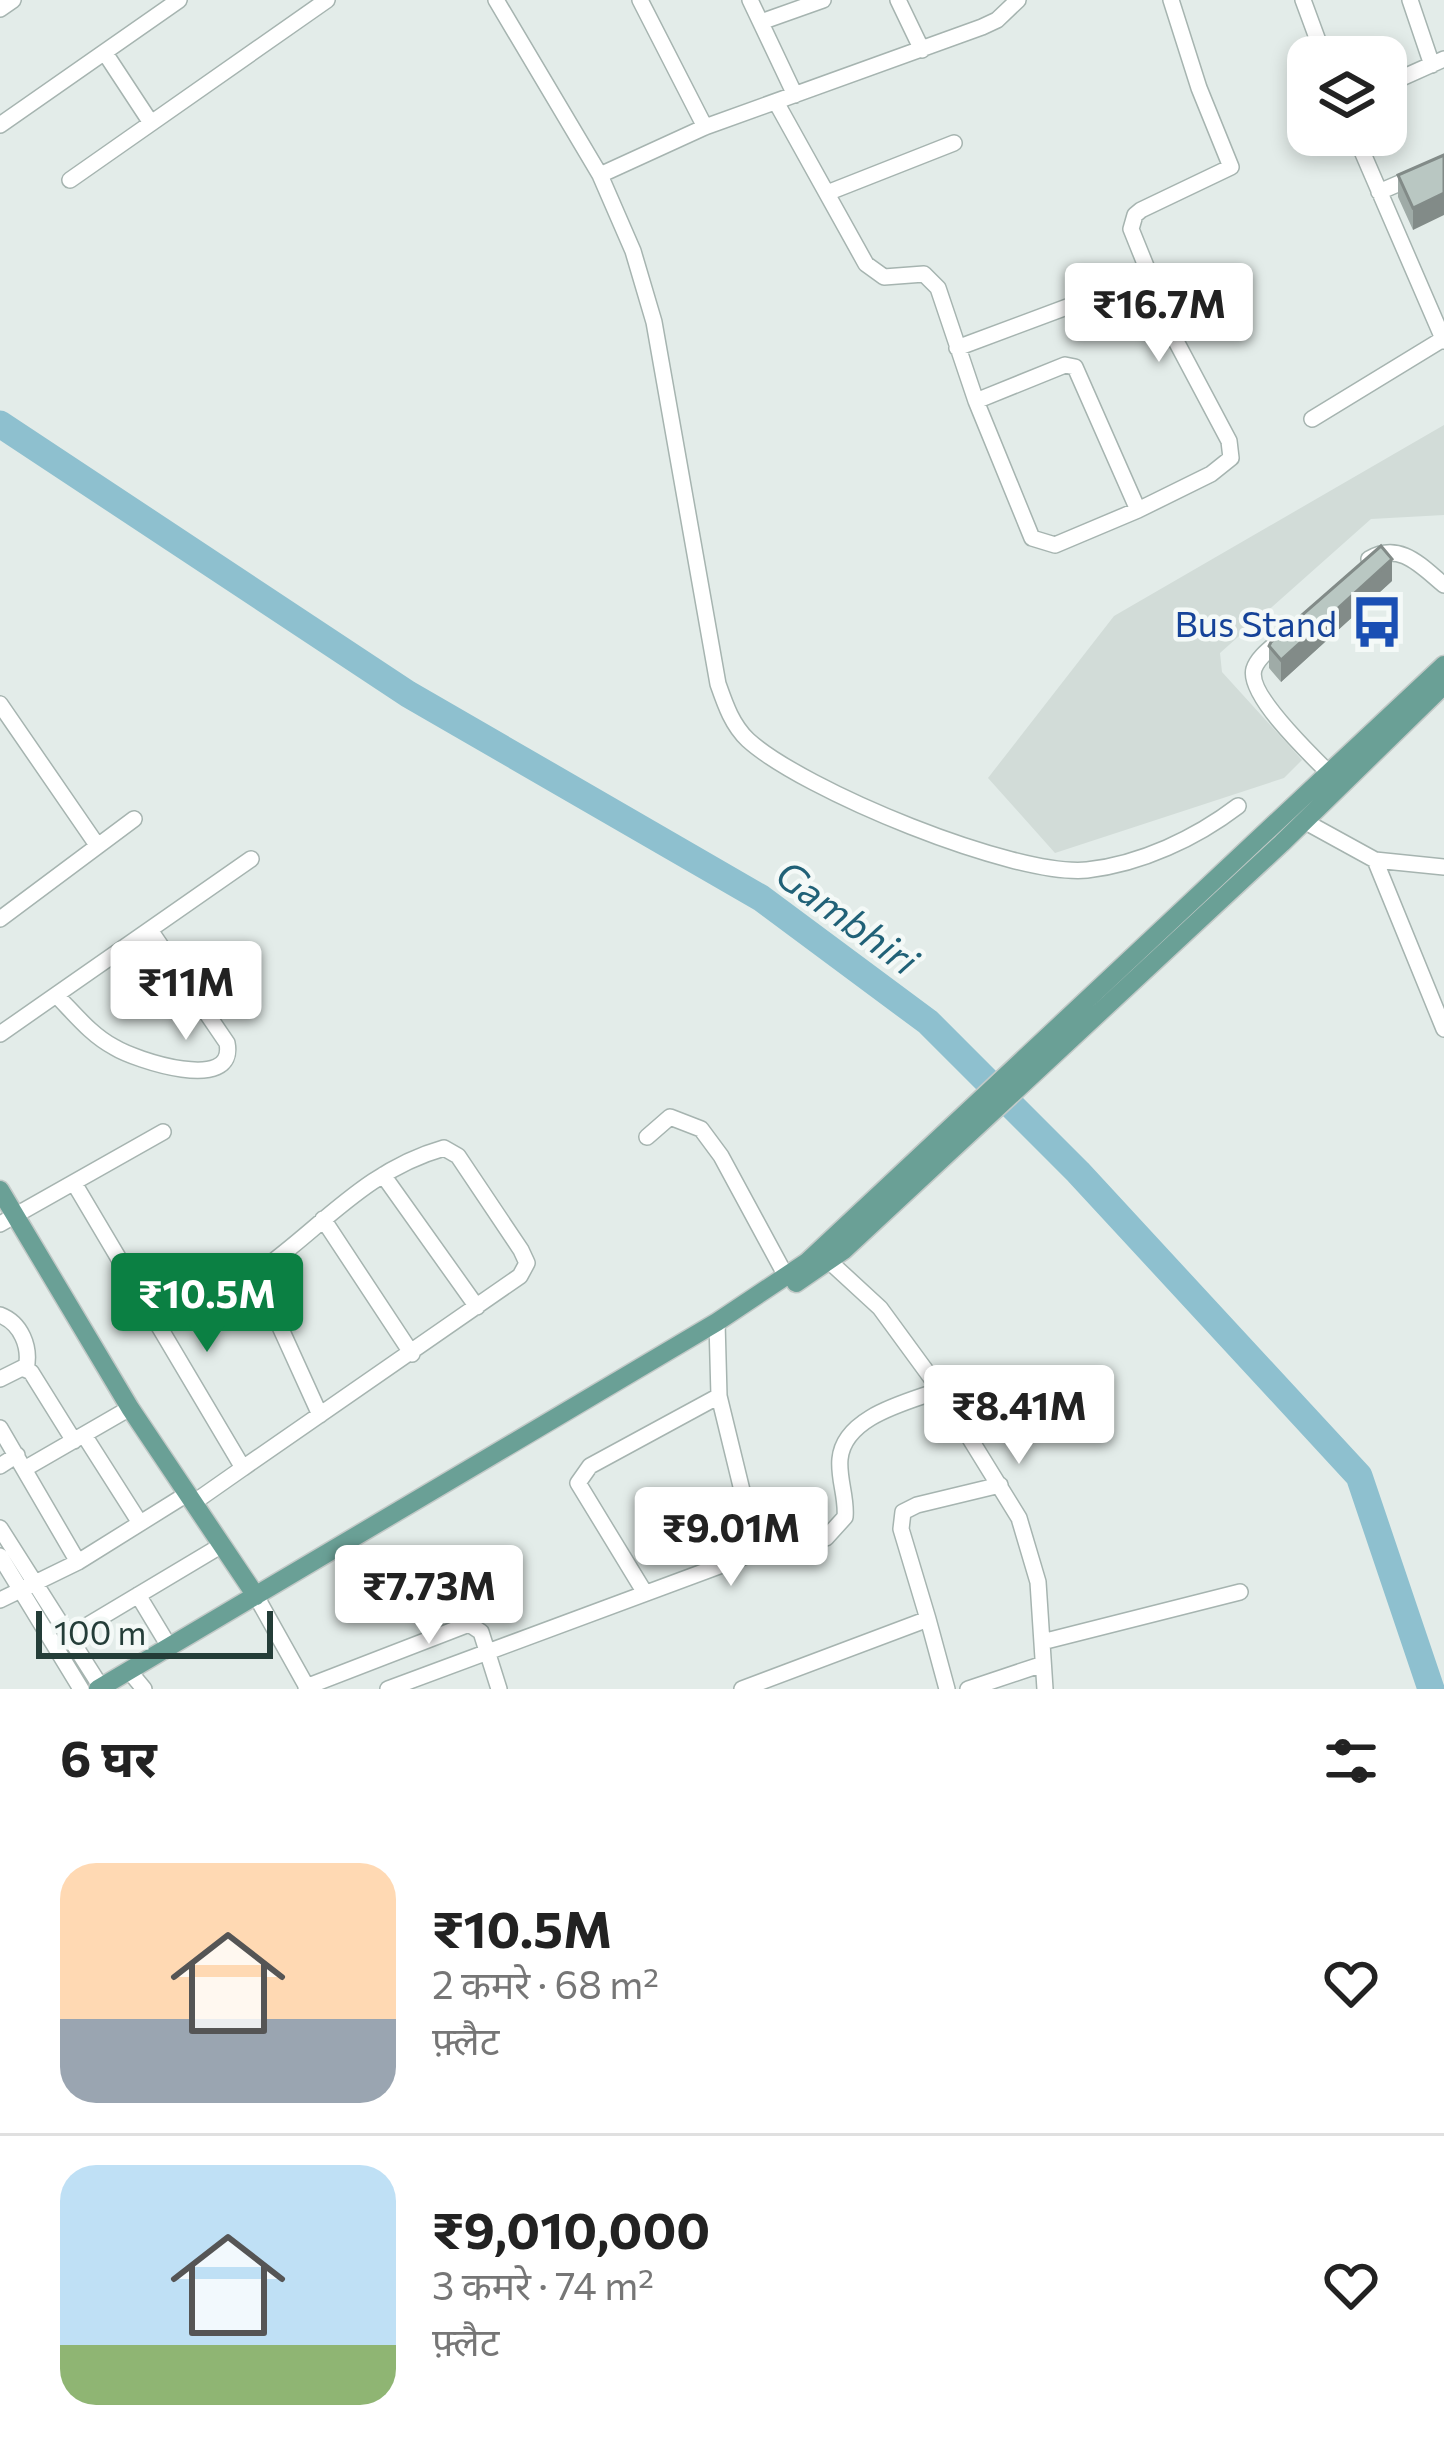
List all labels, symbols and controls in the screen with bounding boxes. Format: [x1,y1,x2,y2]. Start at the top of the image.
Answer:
map controls [1287,36,1407,156]
button: layers [1287,36,1407,156]
pin: ₹16.7M [1061,263,1257,365]
text: ₹16.7M [1092,278,1226,326]
bus stop icon: Bus Stand [1348,593,1406,651]
place label: Bus Stand [1175,600,1337,644]
water label: Gambhiri [768,848,930,985]
pin: ₹11M [115,941,257,1043]
text: ₹11M [138,956,235,1004]
pin: ₹10.5M [109,1253,305,1355]
text: ₹10.5M [138,1268,276,1316]
pin: ₹8.41M [921,1365,1117,1467]
text: ₹8.41M [951,1380,1087,1428]
pin: ₹9.01M [633,1487,829,1589]
text: ₹9.01M [662,1502,800,1550]
pin: ₹7.73M [331,1545,527,1647]
text: ₹7.73M [362,1560,496,1608]
scale bar [36,1605,273,1658]
text: 100 m [54,1611,146,1652]
text: 6 घर [60,1725,157,1788]
icon: filters [1318,1728,1384,1794]
text: ₹10.5M [432,1896,612,1959]
icon: home [156,1911,300,2055]
icon: heart [1318,1950,1384,2016]
text: 2 कमरे · 68 m² [432,1959,659,2007]
text: फ़्लैट [432,2015,499,2063]
text: ₹9,010,000 [432,2197,710,2260]
icon: home [156,2213,300,2357]
icon: heart [1318,2252,1384,2318]
text: 3 कमरे · 74 m² [432,2260,654,2308]
text: फ़्लैट [432,2316,499,2364]

